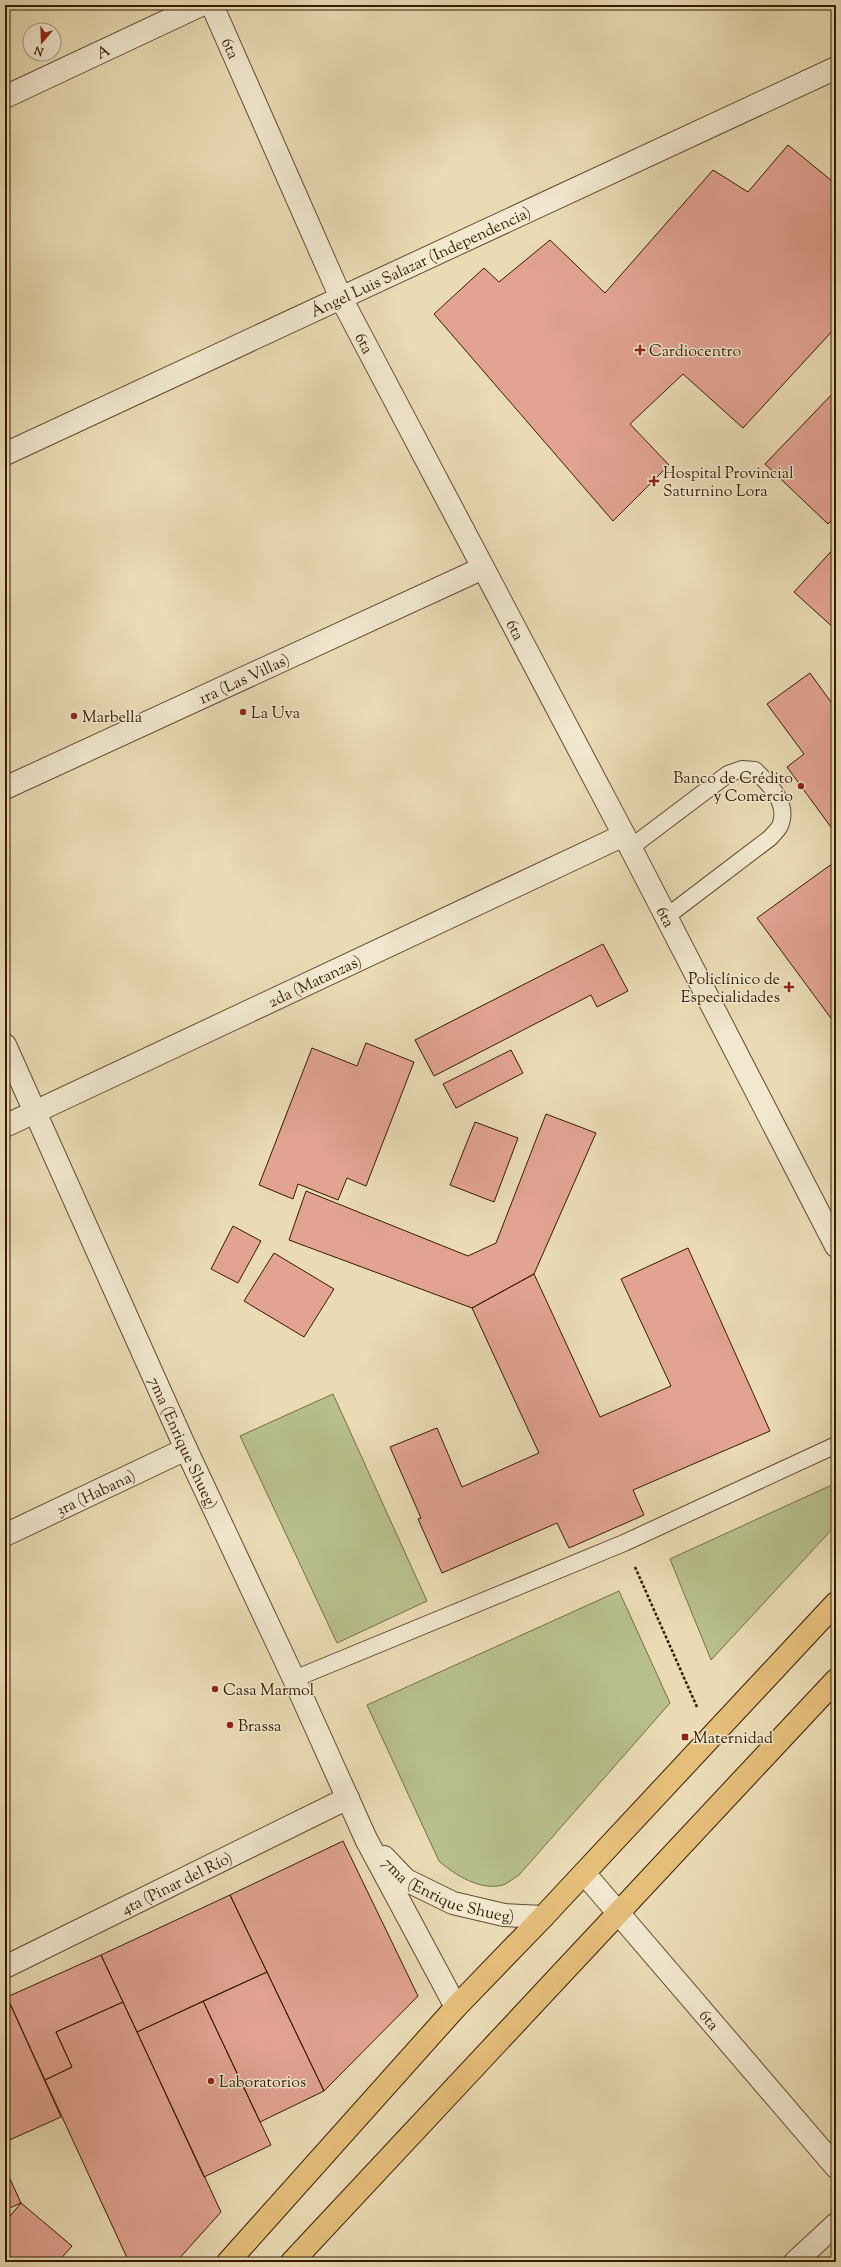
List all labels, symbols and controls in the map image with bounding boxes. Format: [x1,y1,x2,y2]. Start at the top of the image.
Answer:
north arrow [22,22,62,62]
street label: 6ta [214,35,244,64]
street label: A [93,40,115,67]
text: N [32,41,47,60]
street label: Ángel Luis Salazar (Independencia) [307,202,535,324]
street label: 6ta [347,330,378,359]
place label: Cardiocentro [649,341,742,364]
marker: Cardiocentro [634,344,646,356]
place label: Hospital Provincial Saturnino Lora [663,463,794,504]
marker: Hospital Provincial Saturnino Lora [648,475,660,487]
street label: 6ta [499,616,529,646]
street label: 1ra (Las Villas) [196,649,294,711]
place label: La Uva [251,703,301,726]
place label: Marbella [82,707,143,730]
marker: La Uva [238,707,248,717]
marker: Marbella [69,711,79,721]
place label: Banco de Crédito y Comercio [673,768,793,809]
marker: Banco de Crédito y Comercio [796,781,806,791]
street label: 6ta [649,903,679,933]
street label: 2da (Matanzas) [265,951,366,1015]
place label: Policlínico de Especialidades [681,969,780,1010]
marker: Policlínico de Especialidades [783,981,795,993]
street label: 7ma (Enrique Shueg) [141,1374,222,1514]
street label: 3ra (Habana) [53,1466,140,1523]
place label: Casa Marmol [223,1680,315,1703]
marker: Casa Marmol [210,1684,220,1694]
place label: Brassa [238,1716,282,1739]
marker: Brassa [225,1720,235,1730]
place label: Maternidad [693,1728,773,1751]
marker: Maternidad [680,1732,690,1742]
street label: 4ta (Pinar del Río) [118,1848,237,1922]
street label: 7ma (Enrique Shueg) [376,1853,515,1930]
street label: 6ta [692,2006,724,2037]
place label: Laboratorios [219,2072,306,2095]
marker: Laboratorios [206,2076,216,2086]

